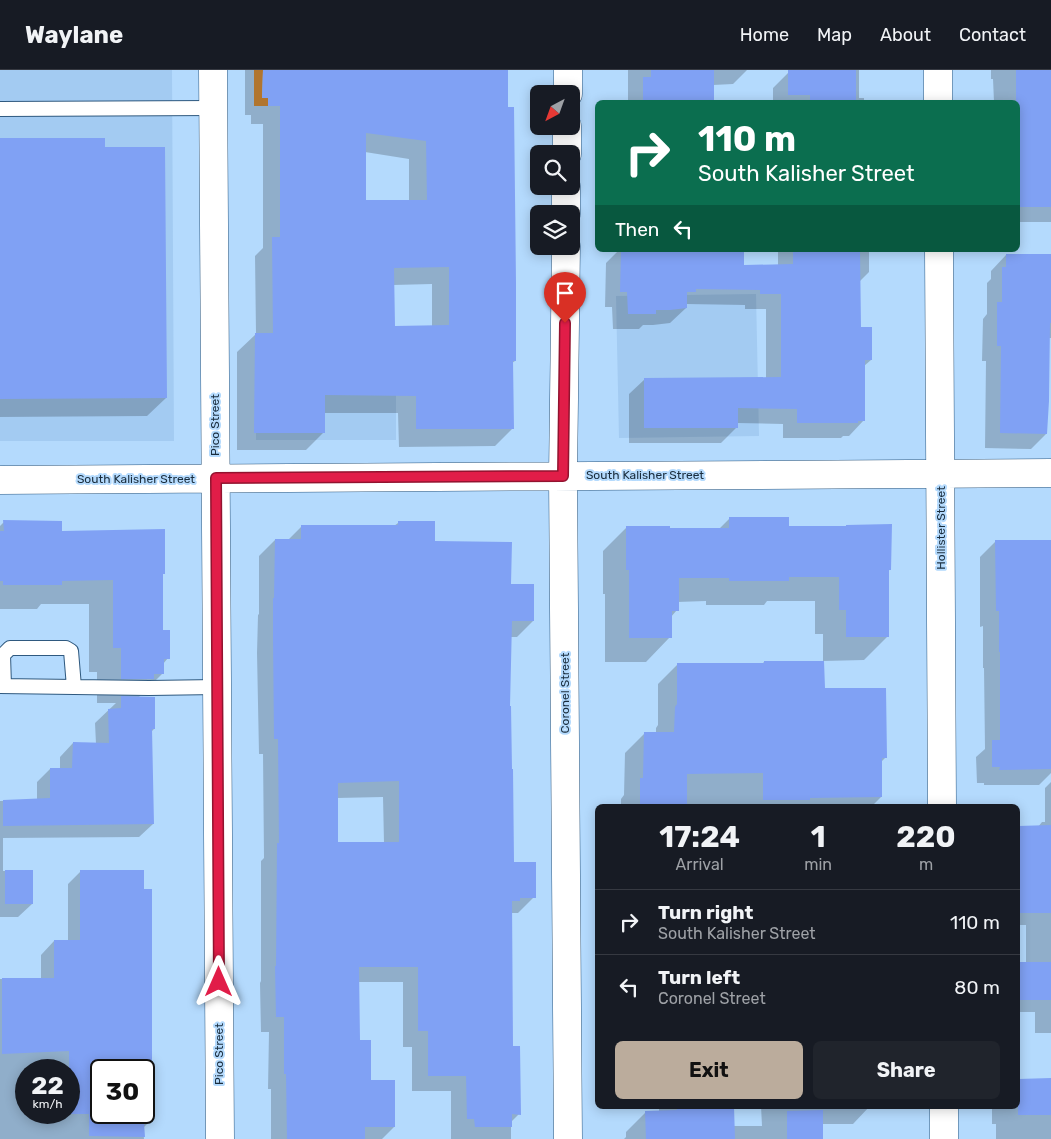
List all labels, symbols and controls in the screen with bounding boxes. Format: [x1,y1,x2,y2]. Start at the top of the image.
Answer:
text: Waylane [25,21,123,49]
text: Home [740,24,789,46]
text: Map [817,24,852,46]
text: About [880,24,931,46]
text: Contact [959,24,1026,46]
north arrow [530,85,580,135]
map controls [530,85,580,255]
text: 110 m [698,118,796,160]
icon: right [615,120,680,185]
button: search [530,145,580,195]
text: South Kalisher Street [698,160,915,187]
button: layers [530,205,580,255]
icon: left [669,215,697,243]
text: Then [615,218,659,241]
pin [544,272,586,323]
icon: arrive [551,279,579,307]
street label: Pico Street [208,394,222,456]
street label: South Kalisher Street [586,468,704,482]
street label: South Kalisher Street [77,472,195,486]
street label: Hollister Street [934,486,948,570]
street label: Coronel Street [558,652,572,733]
text: 17:24 [659,819,740,855]
text: 1 [811,819,826,855]
text: 220 [896,819,956,855]
text: Arrival [676,855,724,874]
text: min [804,855,832,874]
text: m [919,855,933,874]
text: Turn right [658,901,753,924]
icon: right [615,908,643,936]
text: 110 m [950,911,1000,934]
text: South Kalisher Street [658,924,816,943]
position arrow [192,955,244,1007]
text: Turn left [658,966,740,989]
icon: left [615,973,643,1001]
text: 80 m [954,976,1000,999]
text: Coronel Street [658,989,766,1008]
street label: Pico Street [212,1023,226,1085]
button: Exit [615,1041,803,1099]
button: Share [813,1041,1000,1099]
speed limit sign: 30 [90,1059,155,1124]
text: 22 [31,1071,64,1100]
text: km/h [33,1097,62,1111]

